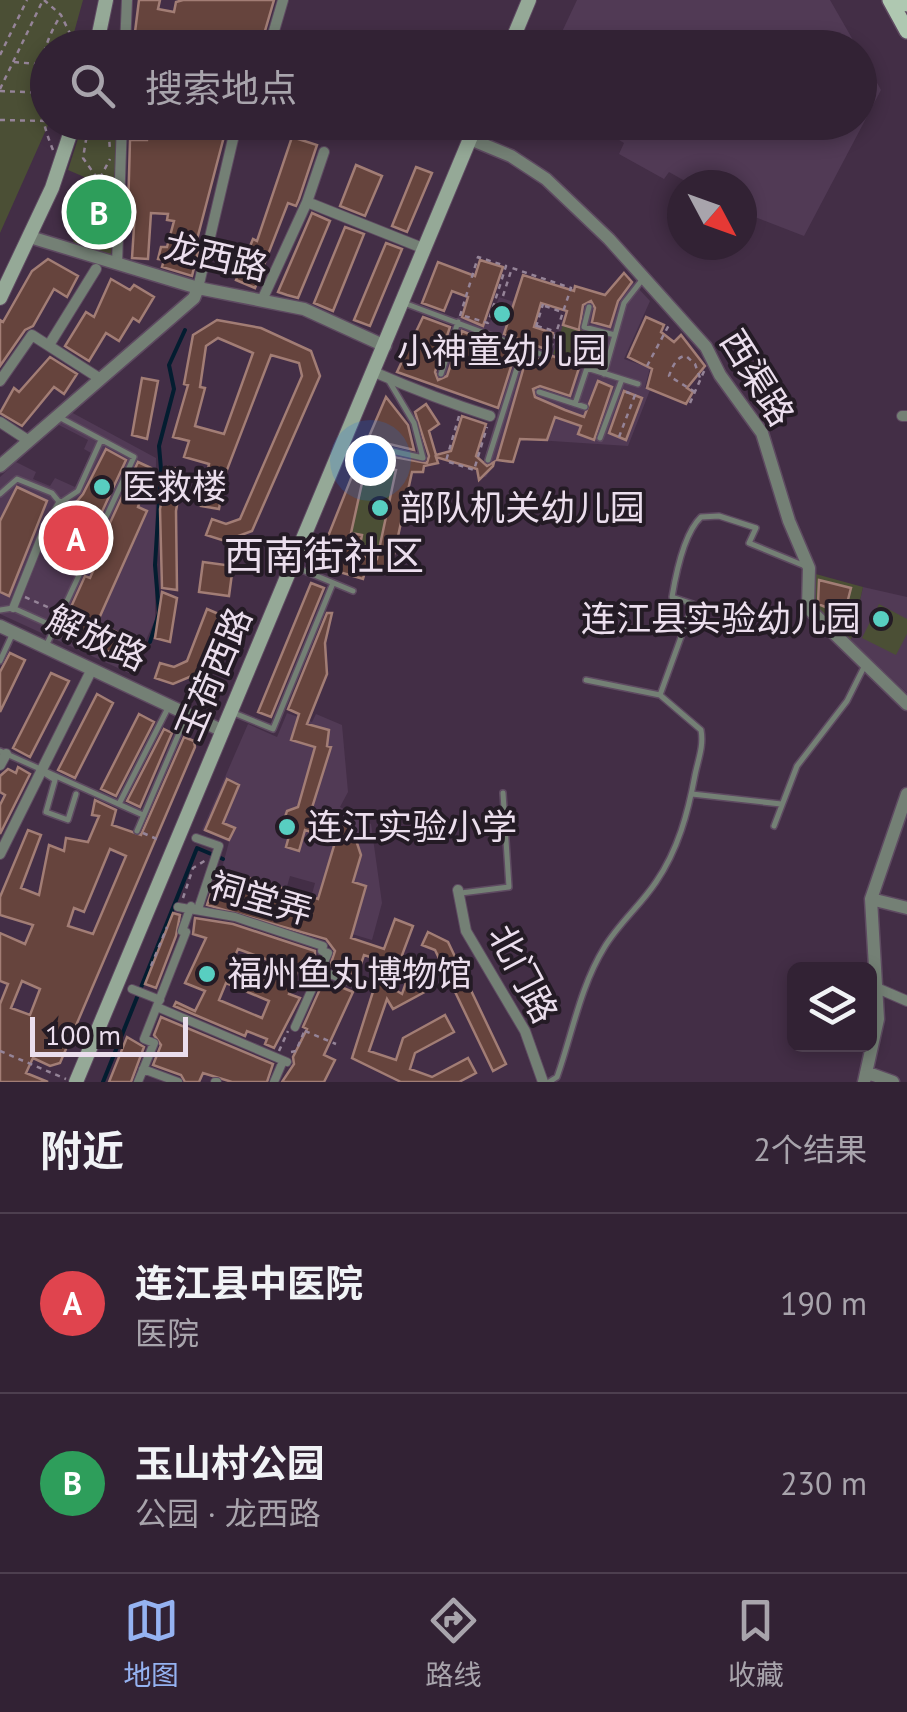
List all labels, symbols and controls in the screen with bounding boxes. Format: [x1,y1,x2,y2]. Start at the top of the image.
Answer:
search box [30,30,877,140]
icon: search [65,58,120,113]
text: 搜索地点 [145,63,297,112]
north arrow [667,170,757,260]
pin: B [66,174,132,250]
street label: 龙西路 [160,222,273,290]
marker: 小神童幼儿园 [491,303,513,325]
street label: 西渠路 [711,321,805,434]
place label: 小神童幼儿园 [397,327,607,373]
your location [345,435,396,486]
place label: 医救楼 [122,463,227,509]
marker: 医救楼 [91,476,113,498]
place label: 部队机关幼儿园 [400,484,645,530]
marker: 部队机关幼儿园 [369,497,391,519]
pin: A [44,500,108,576]
district label: 西南街社区 [224,529,424,581]
street label: 解放路 [40,594,155,680]
place label: 连江县实验幼儿园 [581,595,861,641]
street label: 玉荷西路 [165,600,262,747]
marker: 连江县实验幼儿园 [870,608,892,630]
place label: 连江实验小学 [307,803,517,849]
marker: 连江实验小学 [276,816,298,838]
street label: 祠堂弄 [204,861,318,935]
street label: 北门路 [479,916,569,1031]
place label: 福州鱼丸博物馆 [227,950,472,996]
map controls [787,962,877,1052]
button: layers [787,962,877,1052]
marker: 福州鱼丸博物馆 [196,963,218,985]
scale bar [30,1012,188,1056]
text: 100 m [45,1016,121,1053]
text: 附近 [40,1123,124,1178]
text: 2个结果 [754,1128,867,1170]
text: 连江县中医院 [135,1258,363,1307]
text: A [63,1282,82,1324]
text: 190 m [780,1282,867,1324]
text: 医院 [135,1312,199,1354]
text: 玉山村公园 [135,1438,325,1487]
text: B [63,1462,82,1504]
text: 230 m [780,1462,867,1504]
text: 公园 · 龙西路 [135,1492,321,1534]
tab: 地图 [123,1593,179,1693]
tab: 路线 [425,1593,482,1693]
tab: 收藏 [728,1593,784,1693]

